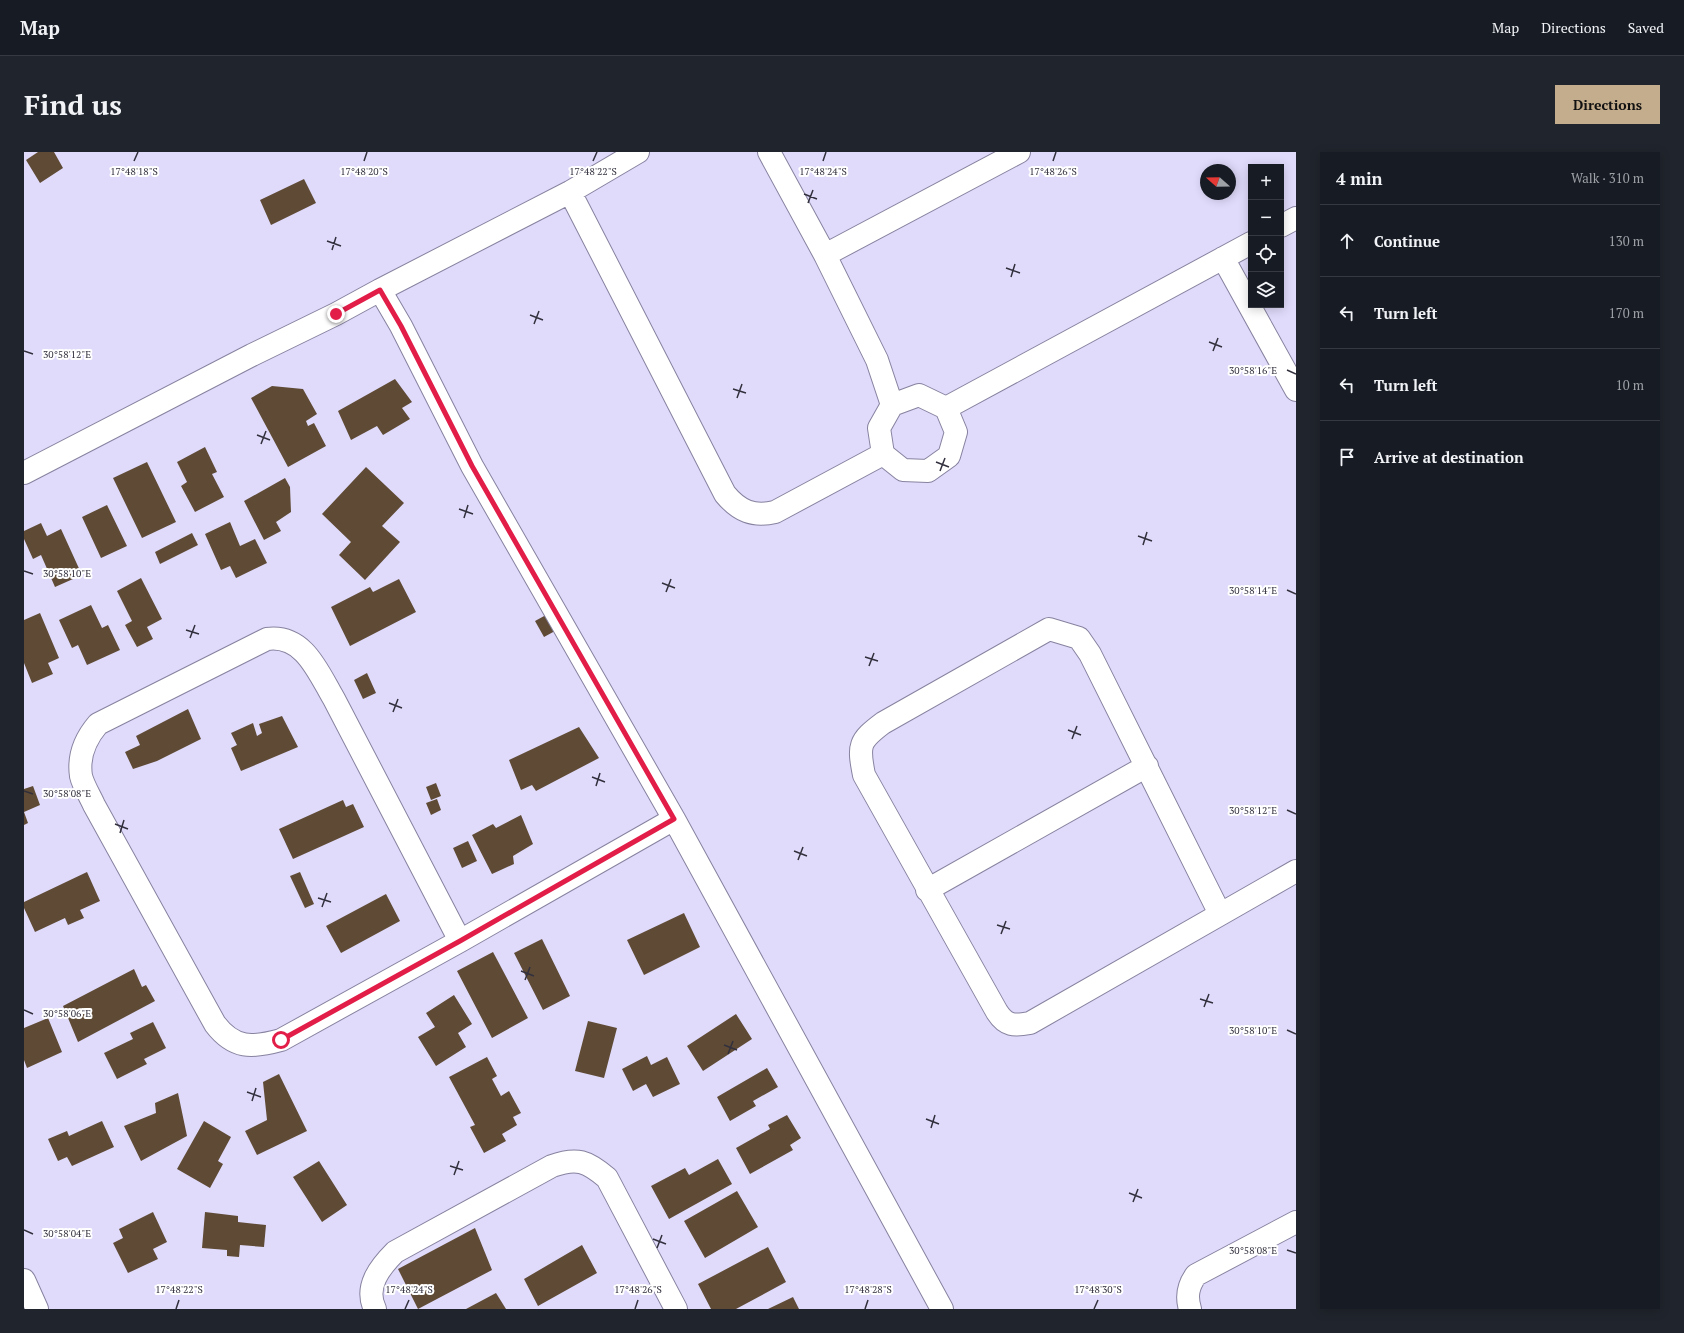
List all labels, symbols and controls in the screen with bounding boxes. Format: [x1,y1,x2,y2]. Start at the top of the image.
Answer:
text: Map [20,15,60,40]
text: Map [1492,18,1519,37]
text: Directions [1541,18,1606,37]
text: Saved [1628,18,1664,37]
button: Directions [1555,85,1660,124]
text: Find us [24,86,122,123]
north arrow [1200,164,1236,200]
map controls [1248,164,1284,308]
button: + [1248,164,1284,200]
text: 17°48'18"S [110,165,158,178]
text: 17°48'20"S [340,165,388,178]
text: 17°48'22"S [569,165,617,178]
text: 17°48'24"S [799,165,847,178]
text: 17°48'26"S [1029,165,1077,178]
text: 4 min [1336,167,1383,190]
text: Walk · 310 m [1571,169,1644,187]
button: − [1248,200,1284,236]
icon: ahead [1336,230,1358,252]
text: Continue [1374,231,1440,251]
text: 130 m [1609,232,1644,250]
button: locate [1248,236,1284,272]
button: layers [1248,272,1284,308]
icon: left [1336,302,1358,324]
text: Turn left [1374,303,1438,323]
text: 170 m [1609,304,1644,322]
route end [327,305,345,323]
text: 30°58'12"E [43,348,91,361]
text: 30°58'16"E [1229,364,1277,377]
icon: left [1336,374,1358,396]
text: Turn left [1374,375,1438,395]
text: 10 m [1616,376,1644,394]
icon: arrive [1336,446,1358,468]
text: Arrive at destination [1374,447,1524,467]
text: 30°58'10"E [43,567,91,580]
text: 30°58'14"E [1229,584,1277,597]
text: 30°58'08"E [43,787,91,800]
text: 30°58'12"E [1229,804,1277,817]
text: 30°58'06"E [43,1007,91,1020]
text: 30°58'10"E [1229,1024,1277,1037]
route start [272,1031,290,1049]
text: 30°58'04"E [43,1227,91,1240]
text: 30°58'08"E [1229,1244,1277,1257]
text: 17°48'22"S [155,1283,203,1296]
text: 17°48'24"S [385,1283,433,1296]
text: 17°48'26"S [614,1283,662,1296]
text: 17°48'28"S [844,1283,892,1296]
text: 17°48'30"S [1074,1283,1122,1296]

